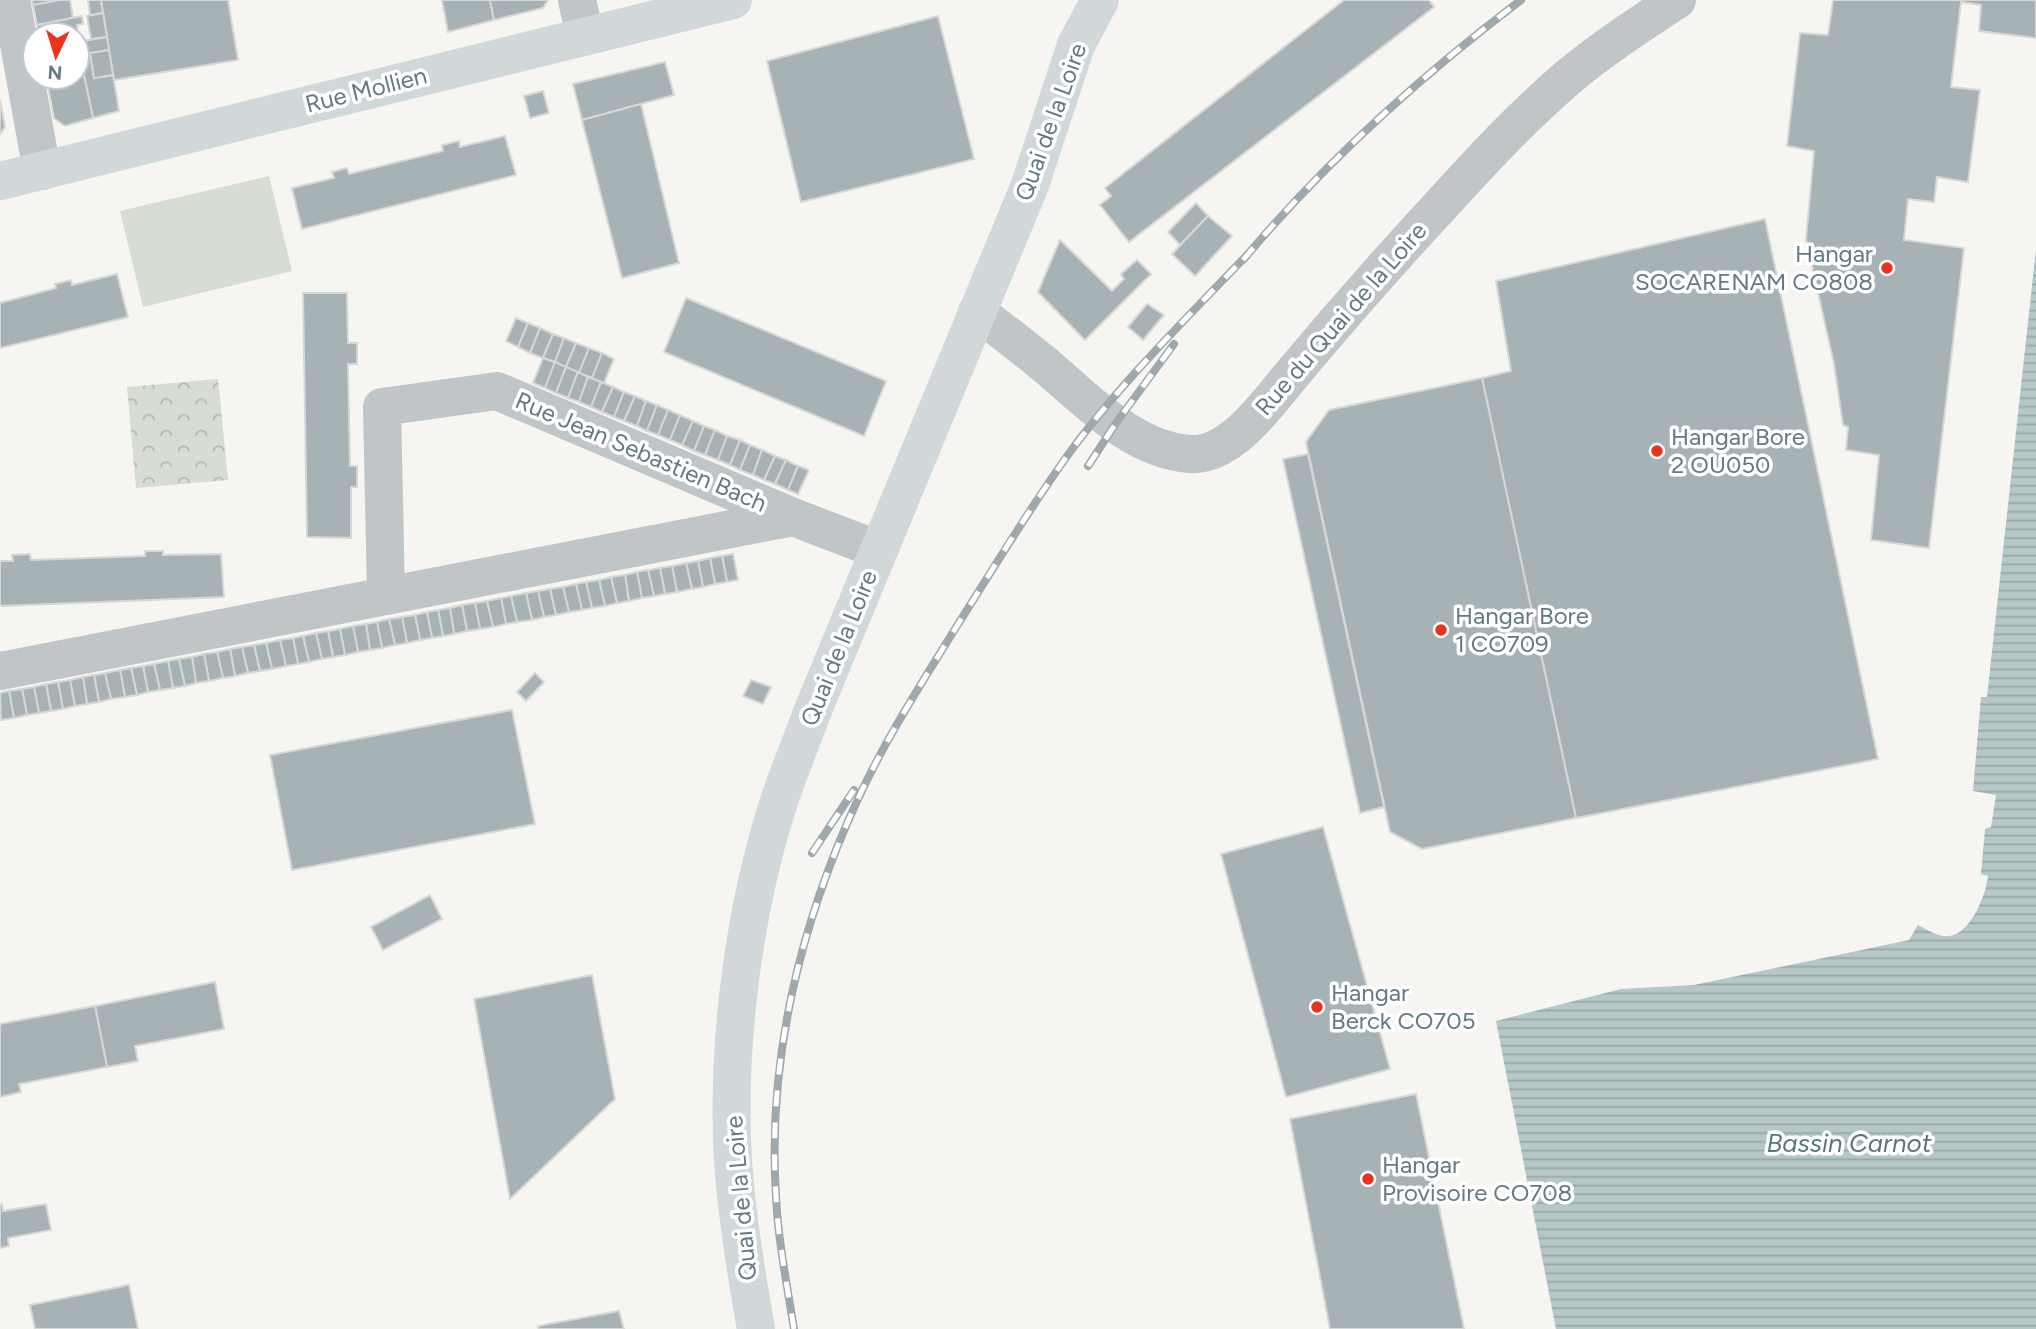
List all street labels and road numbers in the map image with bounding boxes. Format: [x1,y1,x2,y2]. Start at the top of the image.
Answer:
street label: Quai de la Loire [1009,39,1092,205]
street label: Rue Mollien [302,60,430,119]
street label: Rue du Quai de la Loire [1249,216,1432,421]
street label: Rue Jean Sebastien Bach [511,385,771,518]
street label: Quai de la Loire [794,566,883,730]
street label: Quai de la Loire [719,1114,762,1282]

